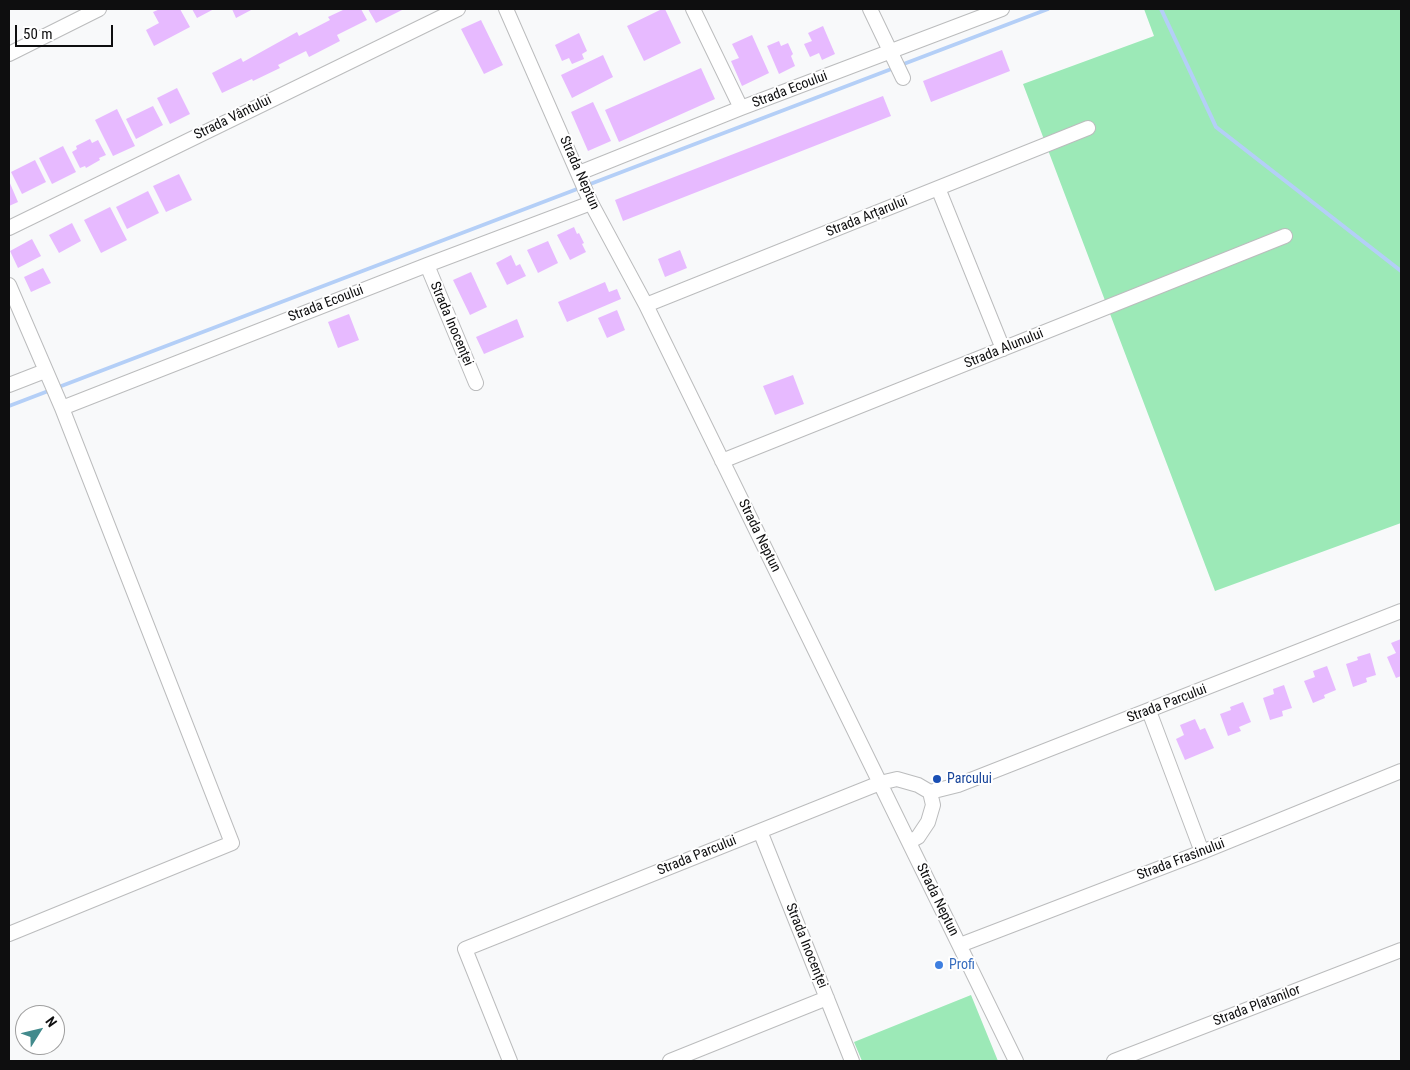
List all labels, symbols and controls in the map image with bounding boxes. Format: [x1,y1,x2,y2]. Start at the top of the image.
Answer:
scale bar [18,15,115,47]
text: 50 m [23,25,53,43]
street label: Strada Ecoului [750,68,830,112]
street label: Strada Vântului [192,92,274,144]
street label: Strada Neptun [555,134,603,212]
street label: Strada Arțarului [824,193,910,241]
street label: Strada Inocenței [426,279,476,369]
street label: Strada Ecoului [286,282,366,326]
street label: Strada Alunului [962,326,1046,372]
street label: Strada Neptun [734,497,784,575]
street label: Strada Parcului [1125,681,1209,727]
place label: Parcului [947,771,992,787]
marker: Parcului [931,773,943,785]
street label: Strada Parcului [655,832,739,880]
street label: Strada Frasinului [1135,836,1227,884]
street label: Strada Neptun [912,861,962,939]
street label: Strada Inocenței [781,901,831,991]
place label: Profi [949,957,975,973]
marker: Profi [933,959,945,971]
street label: Strada Platanilor [1211,982,1303,1030]
north arrow [15,1005,65,1055]
text: N [42,1014,60,1030]

